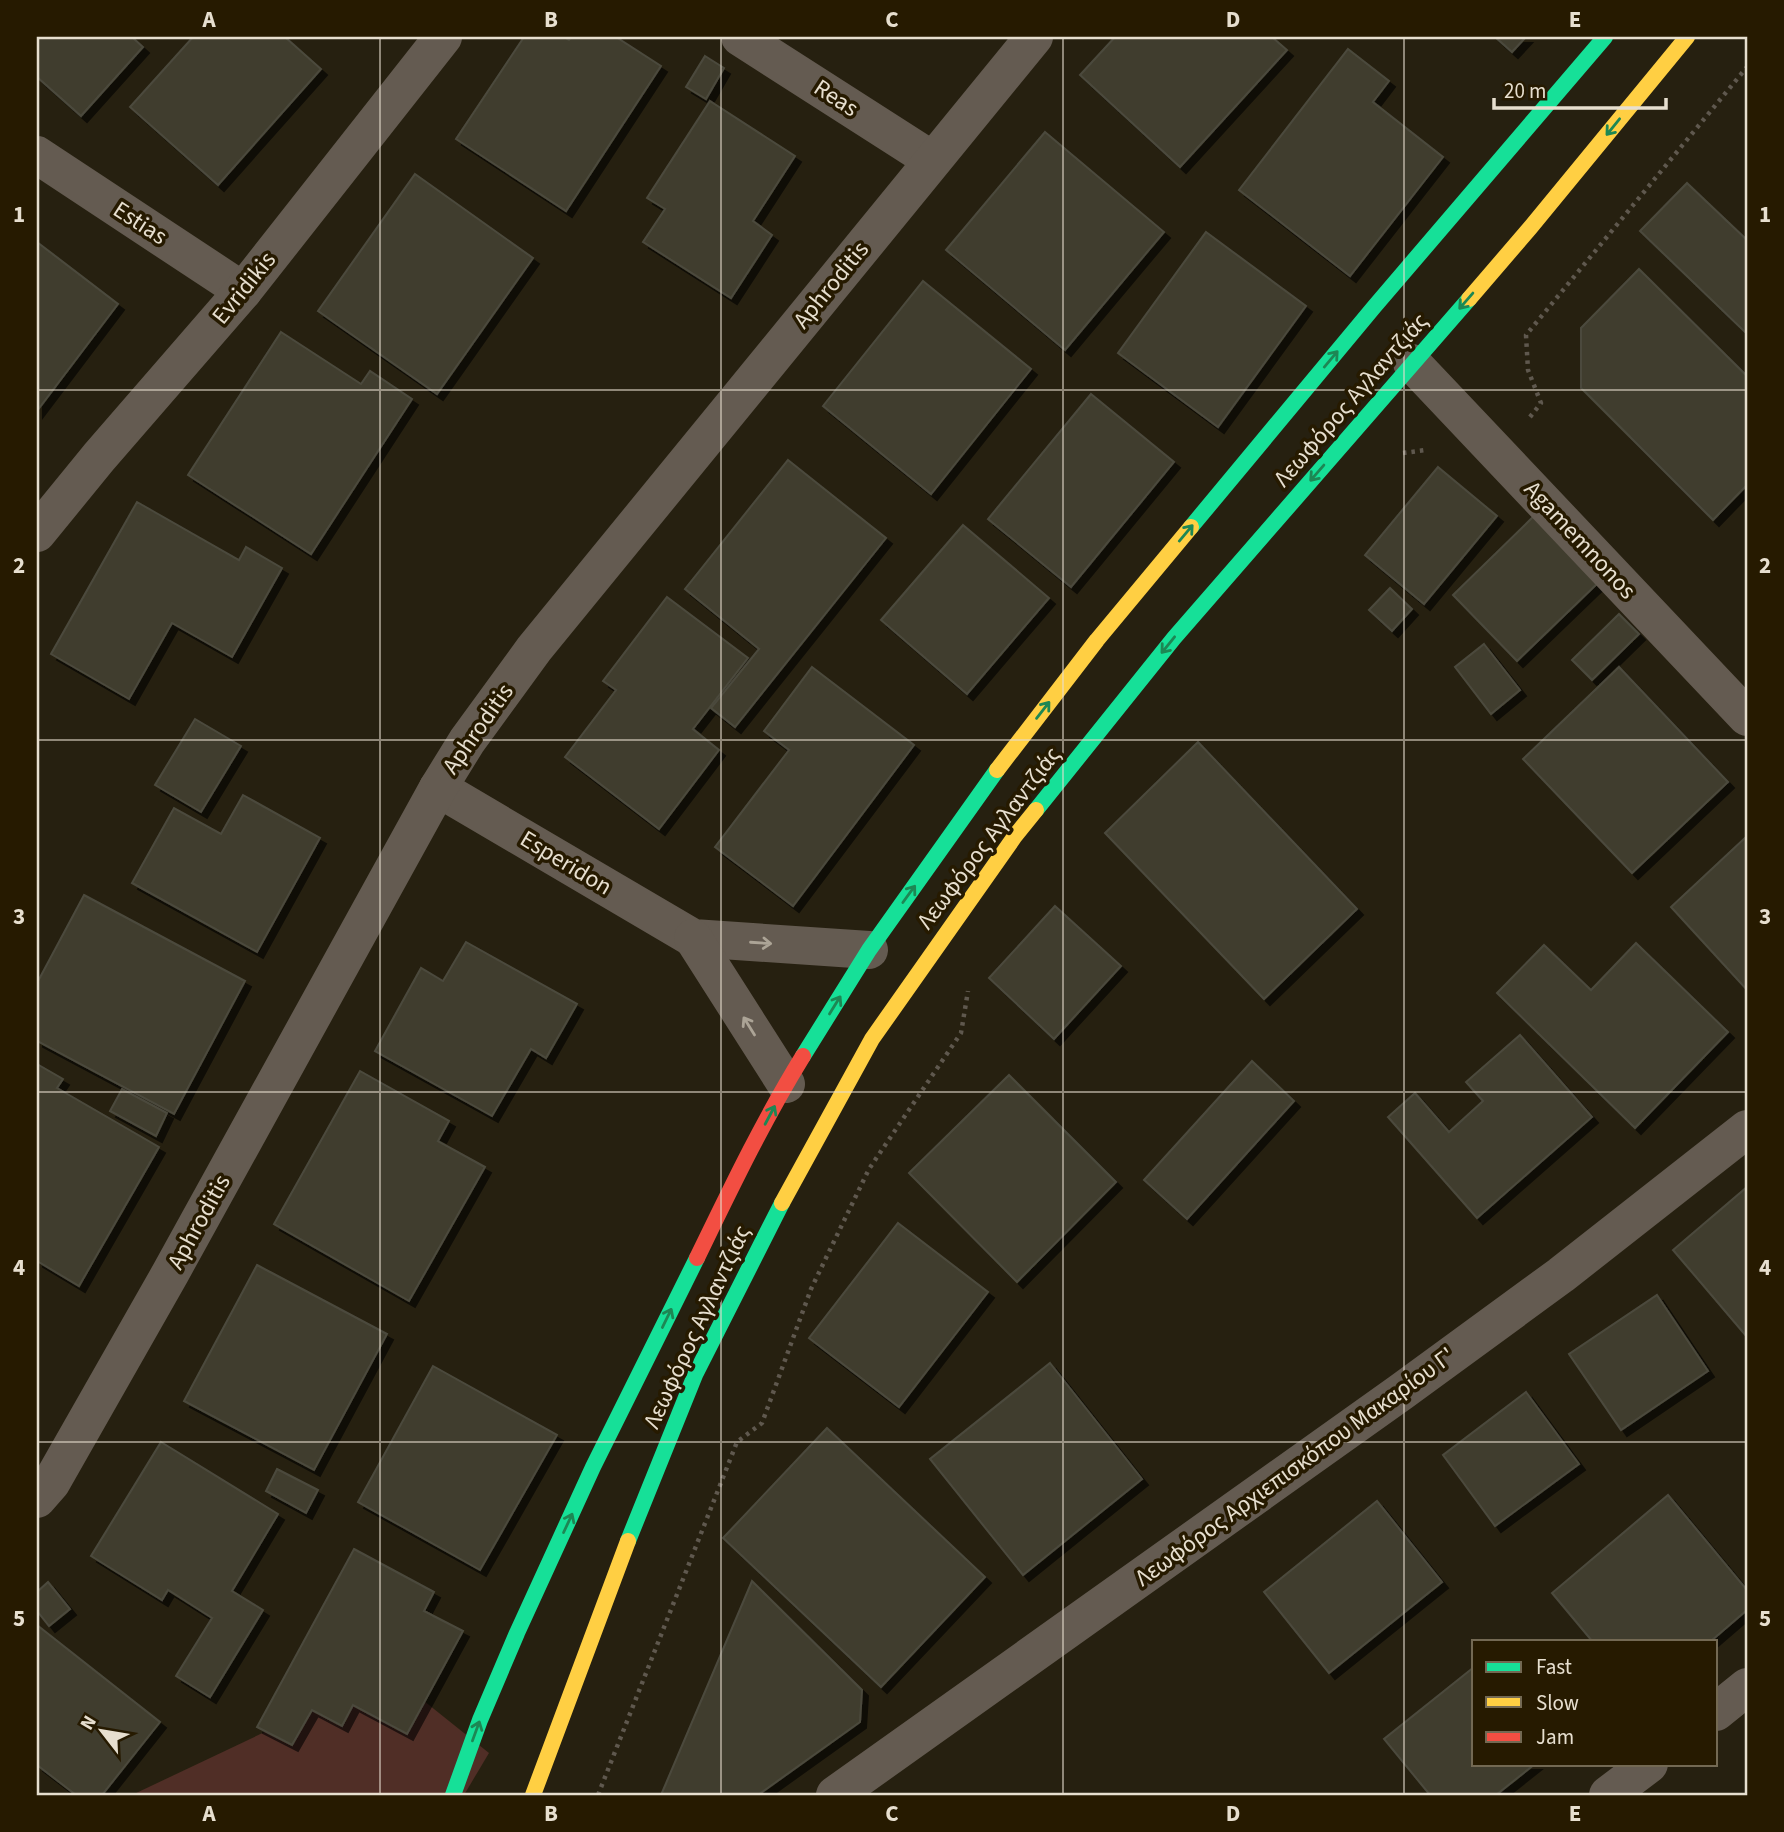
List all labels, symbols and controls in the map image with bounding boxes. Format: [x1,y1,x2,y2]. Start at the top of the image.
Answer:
text: A [201,3,216,36]
text: B [544,3,558,36]
text: C [885,3,899,36]
text: D [1226,3,1240,36]
text: E [1569,3,1581,36]
scale bar [1494,66,1665,110]
street label: Reas [807,70,865,126]
text: 20 m [1504,76,1546,106]
one-way arrow [1605,118,1621,136]
street label: Estias [106,192,174,254]
text: 1 [13,198,25,231]
text: 1 [1759,198,1771,231]
street label: Aphroditis [785,234,877,336]
street label: Evridikis [204,244,284,332]
one-way arrow [1458,292,1474,310]
street label: Λεωφόρος Αγλαντζιάς [1265,305,1437,495]
one-way arrow [1324,350,1339,368]
one-way arrow [1309,464,1325,482]
street label: Agamemnonos [1516,473,1644,607]
one-way arrow [1178,525,1194,543]
text: 2 [13,549,25,582]
text: 2 [1759,549,1771,582]
one-way arrow [1160,635,1176,653]
street label: Aphroditis [434,676,522,782]
one-way arrow [1035,702,1050,720]
street label: Λεωφόρος Αγλαντζιάς [909,739,1069,937]
street label: Esperidon [513,822,619,904]
one-way arrow [902,885,916,904]
text: 3 [13,900,25,933]
text: 3 [1759,900,1771,933]
one-way arrow [750,937,772,950]
one-way arrow [827,996,842,1015]
one-way arrow [742,1017,756,1037]
one-way arrow [763,1105,777,1126]
street label: Aphroditis [159,1168,239,1276]
street label: Λεωφόρος Αγλαντζιάς [634,1220,760,1434]
text: 4 [13,1251,25,1284]
text: 4 [1759,1251,1771,1284]
one-way arrow [661,1308,674,1329]
street label: Λεωφόρος Αρχιεπισκόπου Μακαρίου Γ' [1128,1339,1462,1595]
one-way arrow [562,1513,575,1534]
text: 5 [13,1602,25,1635]
text: 5 [1759,1602,1771,1635]
legend [1472,1640,1718,1766]
text: Fast [1536,1652,1572,1682]
text: Slow [1536,1688,1579,1718]
north arrow [66,1696,136,1766]
text: N [74,1711,104,1735]
one-way arrow [470,1720,483,1742]
text: Jam [1536,1722,1574,1752]
text: A [201,1797,216,1830]
text: B [544,1797,558,1830]
text: C [885,1797,899,1830]
text: D [1226,1797,1240,1830]
text: E [1569,1797,1581,1830]

